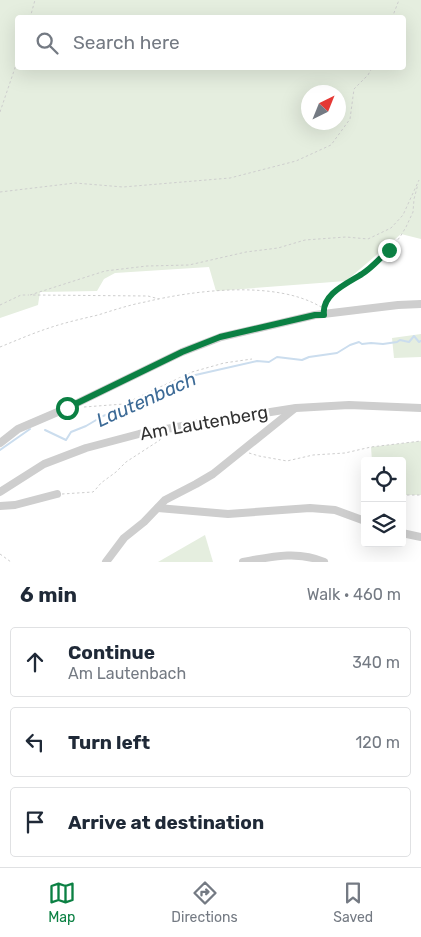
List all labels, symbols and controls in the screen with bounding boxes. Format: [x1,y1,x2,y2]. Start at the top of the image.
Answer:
search box [15,15,406,70]
icon: search [33,29,61,57]
text: Search here [73,31,180,54]
north arrow [301,85,346,130]
route end [378,239,401,262]
water label: Lautenbach [93,367,200,432]
route start [56,397,79,420]
street label: Am Lautenberg [138,401,270,445]
map controls [361,457,406,547]
button: locate [361,457,406,502]
button: layers [361,502,406,547]
text: 6 min [20,582,77,607]
text: Walk · 460 m [307,585,401,604]
text: Continue [68,641,155,664]
icon: ahead [21,648,49,676]
text: 340 m [352,653,400,672]
text: Am Lautenbach [68,664,186,683]
icon: left [21,728,49,756]
text: Turn left [68,731,150,754]
text: 120 m [355,733,400,752]
icon: arrive [21,808,49,836]
text: Arrive at destination [68,811,264,834]
tab: Map [48,879,76,926]
tab: Directions [171,879,238,926]
tab: Saved [333,879,373,926]

